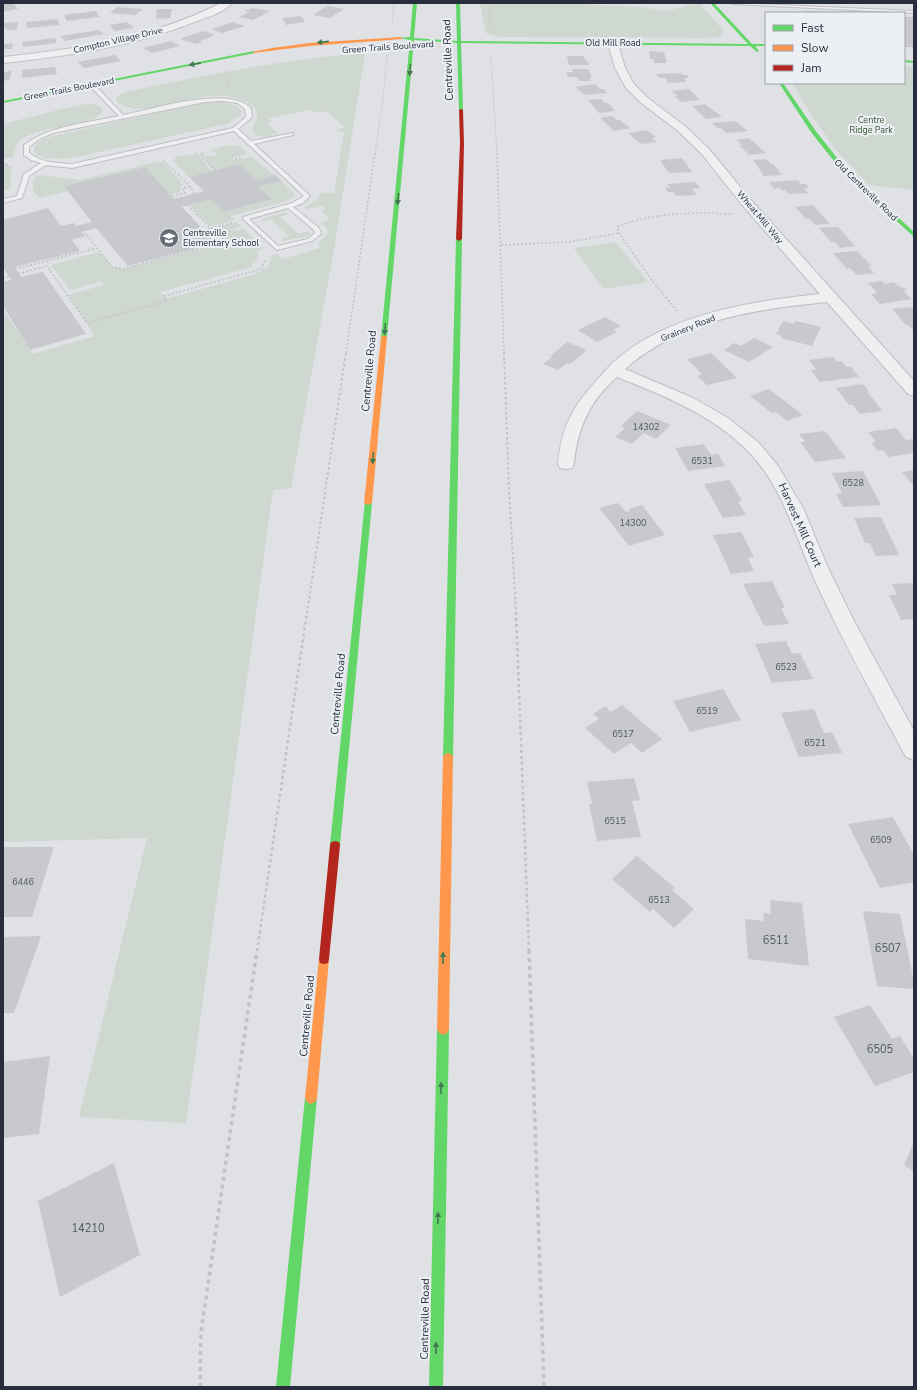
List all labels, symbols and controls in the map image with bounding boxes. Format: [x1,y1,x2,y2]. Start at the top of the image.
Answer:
legend [765,12,905,84]
street label: Centreville Road [439,19,457,101]
text: Fast [801,20,824,36]
street label: Compton Village Drive [72,24,164,56]
street label: Old Mill Road [585,37,641,49]
street label: Green Trails Boulevard [342,38,434,56]
one-way arrow [317,39,330,46]
text: Slow [801,40,829,56]
text: Jam [800,60,822,76]
one-way arrow [189,61,201,67]
one-way arrow [407,64,413,76]
street label: Green Trails Boulevard [23,74,115,104]
park label: Centre Ridge Park [849,114,893,136]
street label: Old Centreville Road [832,157,900,223]
street label: Wheat Mill Way [734,188,786,247]
one-way arrow [394,193,401,205]
school or university icon: Centreville Elementary School [158,227,180,249]
place label: Centreville Elementary School [183,227,259,249]
street label: Grainery Road [659,312,717,344]
one-way arrow [382,323,389,335]
street label: Centreville Road [358,330,380,412]
house number: 14302 [632,421,660,433]
one-way arrow [369,452,376,464]
house number: 6531 [691,455,713,467]
house number: 6528 [842,477,864,489]
street label: Harvest Mill Court [775,481,825,570]
house number: 14300 [619,517,647,529]
street label: Centreville Road [327,653,349,735]
house number: 6523 [775,661,797,673]
house number: 6519 [696,705,718,717]
house number: 6517 [612,728,634,740]
house number: 6521 [804,737,826,749]
house number: 6515 [604,815,626,827]
house number: 6509 [870,834,892,846]
house number: 6446 [12,876,34,888]
house number: 6513 [648,894,670,906]
house number: 6511 [763,933,789,948]
house number: 6507 [875,941,901,956]
one-way arrow [440,952,447,964]
street label: Centreville Road [296,975,318,1057]
house number: 6505 [867,1042,894,1057]
one-way arrow [437,1082,444,1094]
one-way arrow [435,1211,441,1224]
house number: 14210 [72,1221,105,1236]
street label: Centreville Road [417,1278,433,1360]
one-way arrow [433,1341,439,1354]

